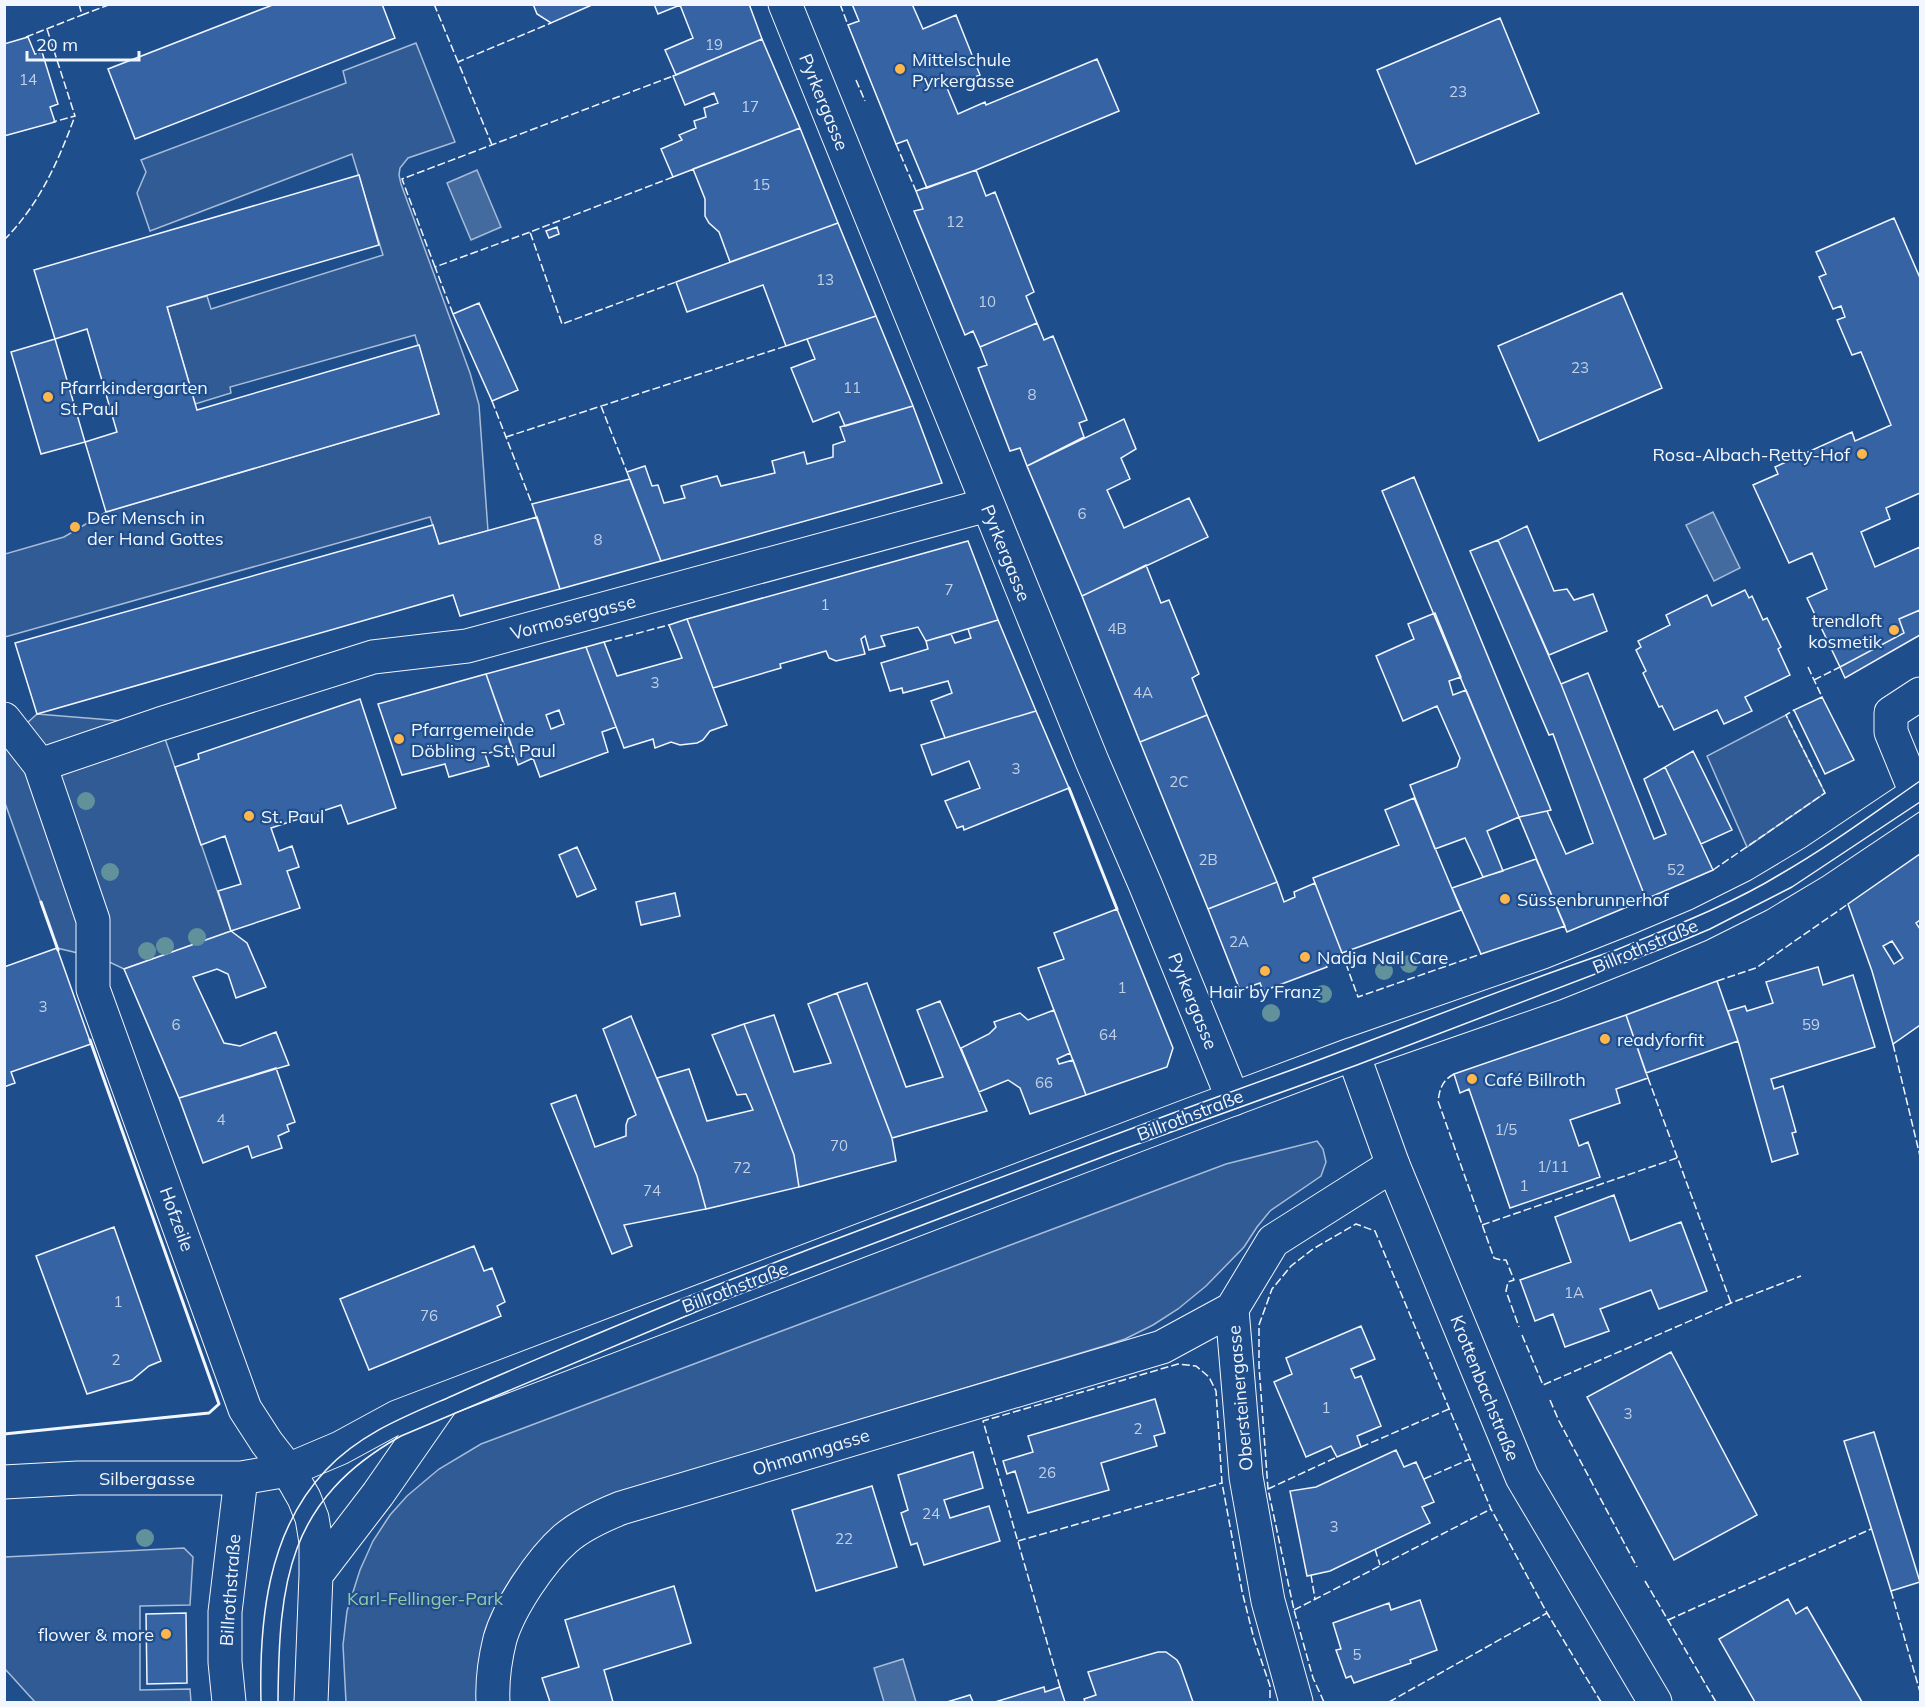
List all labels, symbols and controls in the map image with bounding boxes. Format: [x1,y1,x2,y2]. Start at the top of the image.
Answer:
scale bar [27,24,140,62]
text: 20 m [36,33,78,56]
house number: 19 [705,35,723,54]
place label: Mittelschule Pyrkergasse [912,48,1014,92]
street label: Pyrkergasse [794,50,854,154]
marker: Mittelschule Pyrkergasse [893,62,907,76]
house number: 14 [19,70,37,89]
house number: 23 [1449,82,1467,101]
house number: 17 [741,97,759,116]
house number: 15 [752,175,770,194]
house number: 12 [946,212,964,231]
house number: 13 [816,270,834,289]
house number: 10 [978,292,996,311]
house number: 23 [1571,358,1589,377]
place label: Pfarrkindergarten St.Paul [60,376,208,420]
house number: 11 [843,378,861,397]
house number: 8 [1027,385,1037,404]
marker: Pfarrkindergarten St.Paul [41,390,55,404]
place label: Rosa-Albach-Retty-Hof [1653,443,1851,466]
marker: Rosa-Albach-Retty-Hof [1855,447,1869,461]
street label: Pyrkergasse [976,501,1036,605]
house number: 6 [1077,504,1087,523]
place label: Der Mensch in der Hand Gottes [87,506,224,550]
marker: Der Mensch in der Hand Gottes [68,520,82,534]
house number: 8 [593,530,603,549]
house number: 7 [944,580,954,599]
street label: Vormosergasse [508,589,638,645]
house number: 1 [820,595,830,614]
place label: trendloft kosmetik [1808,609,1883,653]
house number: 4B [1107,619,1127,638]
marker: trendloft kosmetik [1887,623,1901,637]
house number: 3 [650,673,660,692]
house number: 4A [1133,683,1153,702]
place label: Pfarrgemeinde Döbling - St. Paul [411,718,556,762]
marker: Pfarrgemeinde Döbling - St. Paul [392,732,406,746]
house number: 3 [1011,759,1021,778]
house number: 2C [1169,772,1189,791]
place label: St. Paul [261,805,324,828]
marker: St. Paul [242,809,256,823]
house number: 2B [1198,850,1218,869]
house number: 52 [1667,860,1685,879]
place label: Süssenbrunnerhof [1517,888,1670,911]
marker: Süssenbrunnerhof [1498,892,1512,906]
street label: Billrothstraße [1589,914,1701,978]
house number: 2A [1229,932,1249,951]
place label: Nadja Nail Care [1317,946,1448,969]
street label: Pyrkergasse [1163,949,1223,1053]
marker: Nadja Nail Care [1298,950,1312,964]
marker: Hair by Franz [1258,964,1272,978]
house number: 1 [1117,978,1127,997]
place label: Hair by Franz [1209,980,1321,1003]
house number: 3 [38,997,48,1016]
house number: 6 [171,1015,181,1034]
house number: 59 [1802,1015,1820,1034]
house number: 64 [1099,1025,1117,1044]
place label: readyforfit [1617,1028,1704,1051]
marker: readyforfit [1598,1032,1612,1046]
place label: Café Billroth [1484,1068,1586,1091]
marker: Café Billroth [1465,1072,1479,1086]
house number: 66 [1035,1073,1053,1092]
street label: Billrothstraße [1134,1084,1246,1146]
house number: 4 [216,1110,226,1129]
house number: 1/5 [1495,1120,1517,1139]
house number: 70 [830,1136,848,1155]
house number: 1/11 [1537,1157,1569,1176]
house number: 72 [733,1158,751,1177]
house number: 1 [1519,1176,1529,1195]
house number: 74 [643,1181,661,1200]
street label: Hofzeile [155,1183,199,1255]
street label: Billrothstraße [679,1256,791,1318]
house number: 1A [1564,1283,1584,1302]
house number: 1 [113,1292,123,1311]
house number: 76 [420,1306,438,1325]
street label: Krottenbachstraße [1445,1312,1525,1464]
street label: Obersteinergasse [1222,1324,1258,1472]
house number: 2 [111,1350,121,1369]
house number: 1 [1321,1398,1331,1417]
house number: 3 [1623,1404,1633,1423]
house number: 2 [1133,1419,1143,1438]
street label: Ohmanngasse [750,1423,872,1481]
house number: 26 [1038,1463,1056,1482]
street label: Silbergasse [99,1467,195,1490]
house number: 24 [922,1504,940,1523]
house number: 3 [1329,1517,1339,1536]
house number: 22 [835,1529,853,1548]
street label: Billrothstraße [215,1533,245,1647]
park label: Karl-Fellinger-Park [347,1587,504,1610]
place label: flower & more [38,1623,154,1646]
marker: flower & more [159,1627,173,1641]
house number: 5 [1352,1645,1362,1664]

